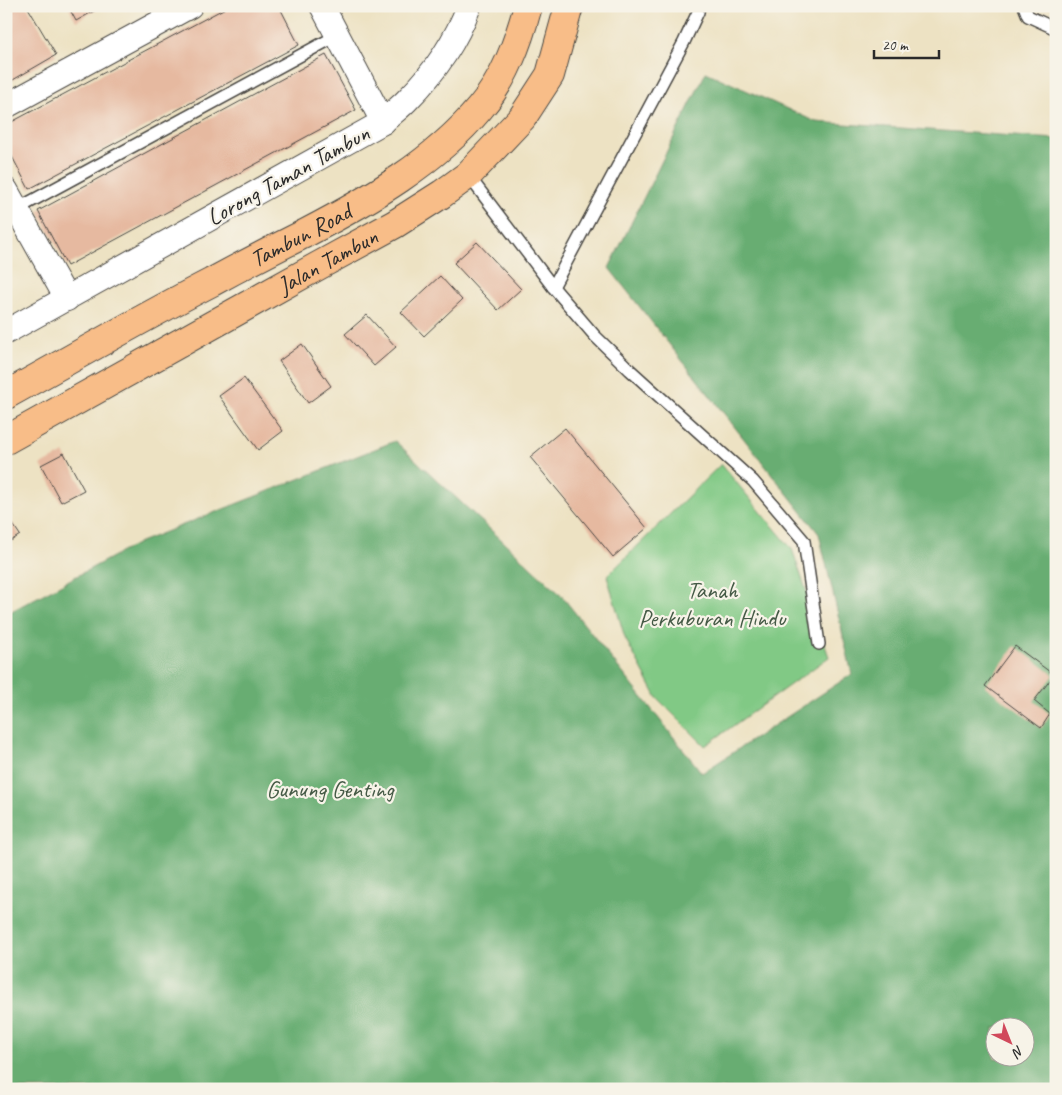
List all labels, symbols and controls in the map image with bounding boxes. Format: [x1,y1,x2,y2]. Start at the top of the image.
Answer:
scale bar [874,28,940,60]
text: 20 m [882,36,909,55]
street label: Lorong Taman Tambun [201,118,375,232]
street label: Tambun Road [245,195,359,274]
street label: Jalan Tambun [271,221,383,301]
park label: Tanah Perkuburan Hindu [639,575,788,633]
park label: Gunung Genting [266,774,395,804]
north arrow [984,1018,1034,1068]
text: N [1008,1042,1027,1062]

